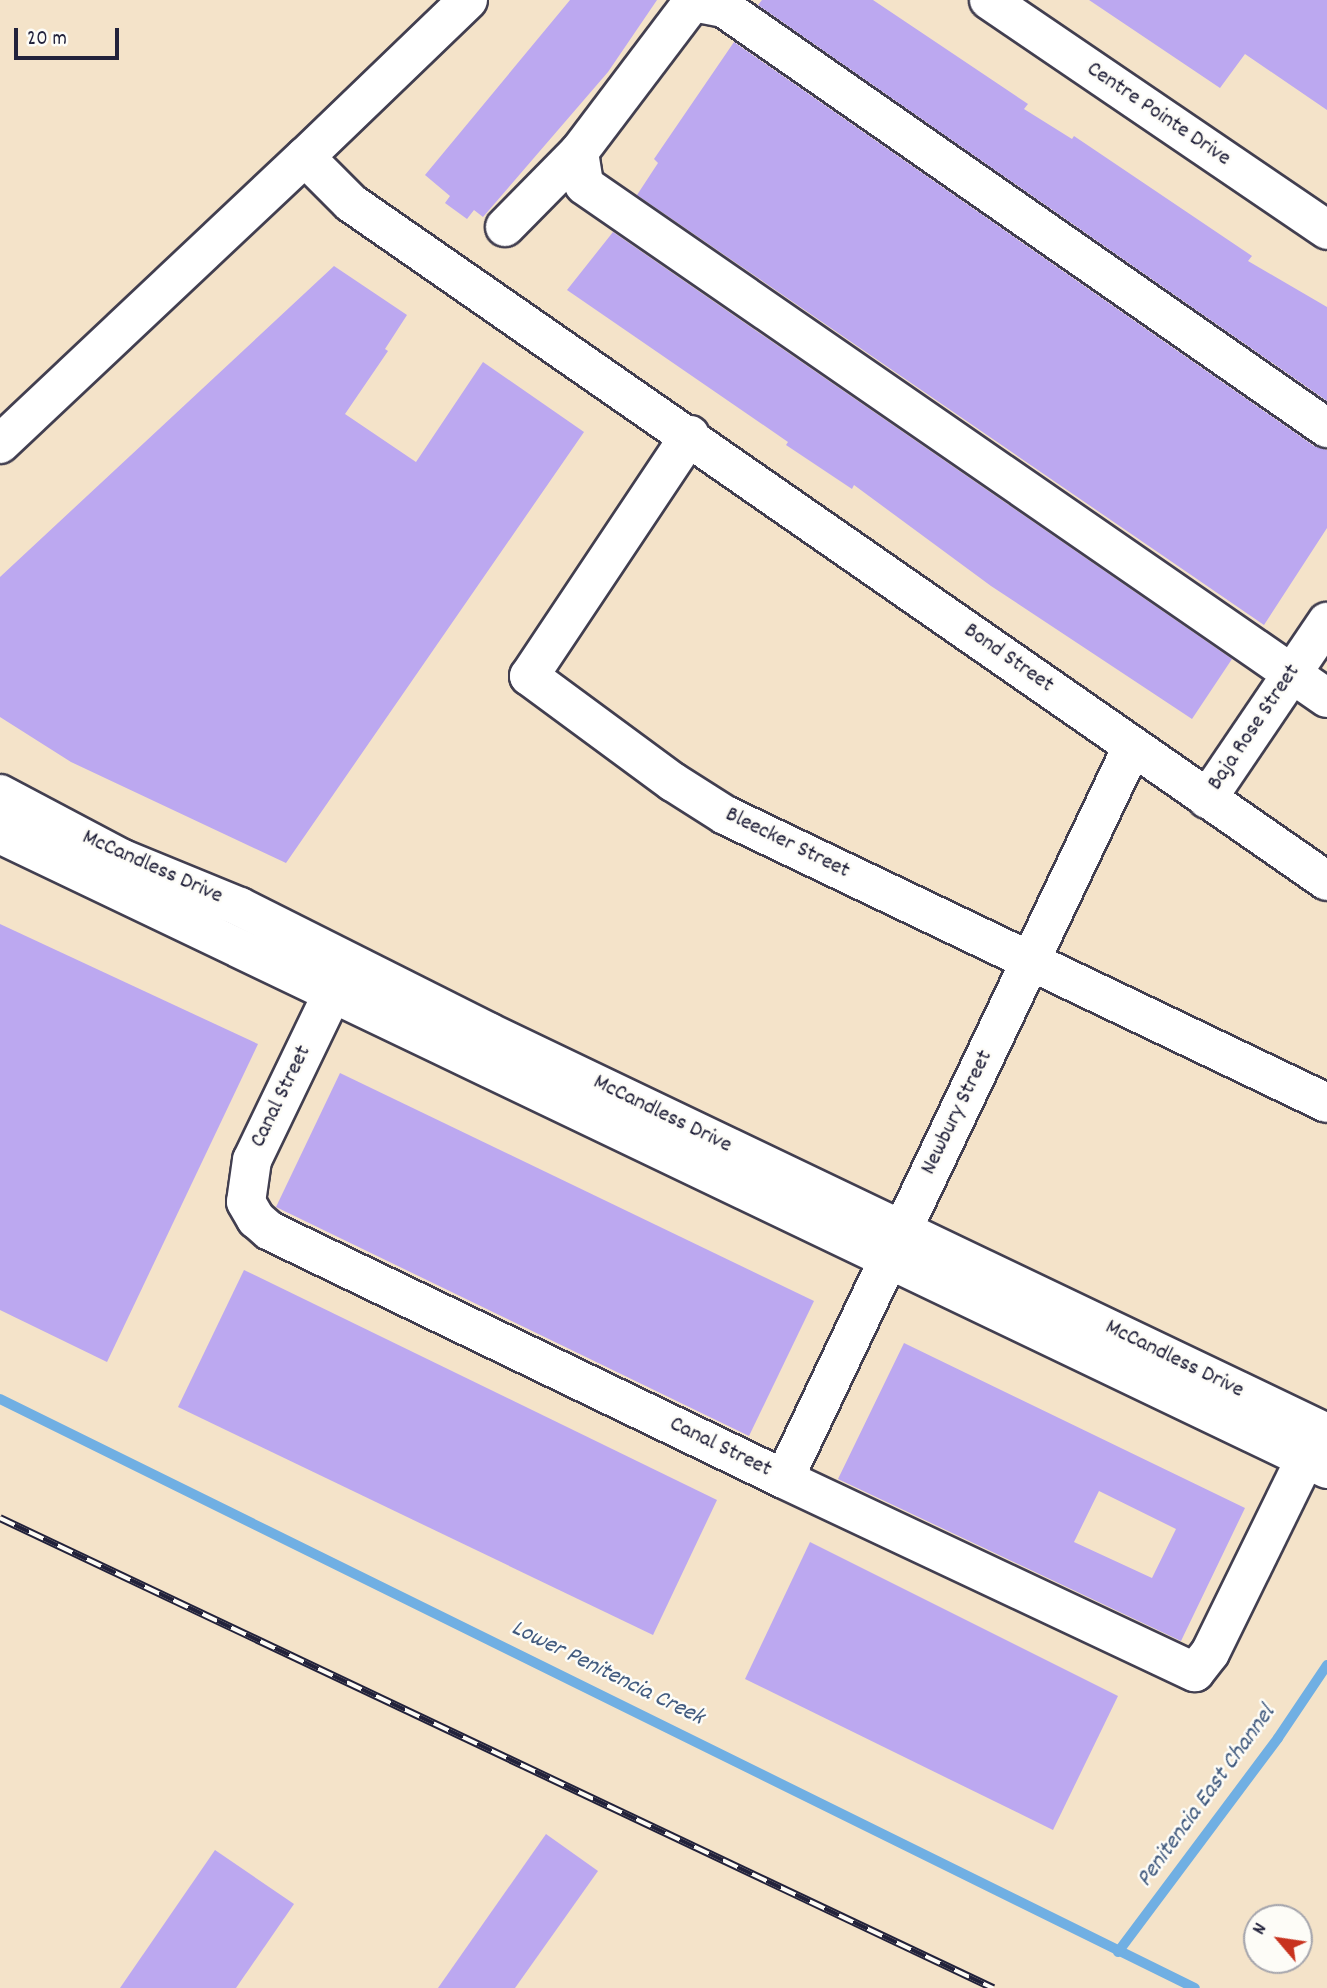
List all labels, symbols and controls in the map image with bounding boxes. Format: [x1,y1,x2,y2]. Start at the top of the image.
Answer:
scale bar [18,14,122,58]
text: 20 m [27,25,67,55]
street label: Centre Pointe Drive [1081,57,1235,173]
street label: Bond Street [958,618,1058,700]
street label: Baja Rose Street [1203,660,1307,796]
street label: Bleecker Street [720,802,854,886]
street label: McCandless Drive [77,825,227,911]
street label: Canal Street [245,1041,319,1153]
street label: Newbury Street [916,1046,1000,1180]
street label: McCandless Drive [588,1070,736,1160]
street label: McCandless Drive [1100,1315,1248,1405]
street label: Canal Street [664,1411,776,1485]
water label: Lower Penitencia Creek [506,1615,708,1733]
water label: Penitencia East Channel [1131,1701,1283,1893]
north arrow [1243,1904,1313,1974]
text: N [1247,1919,1275,1940]

